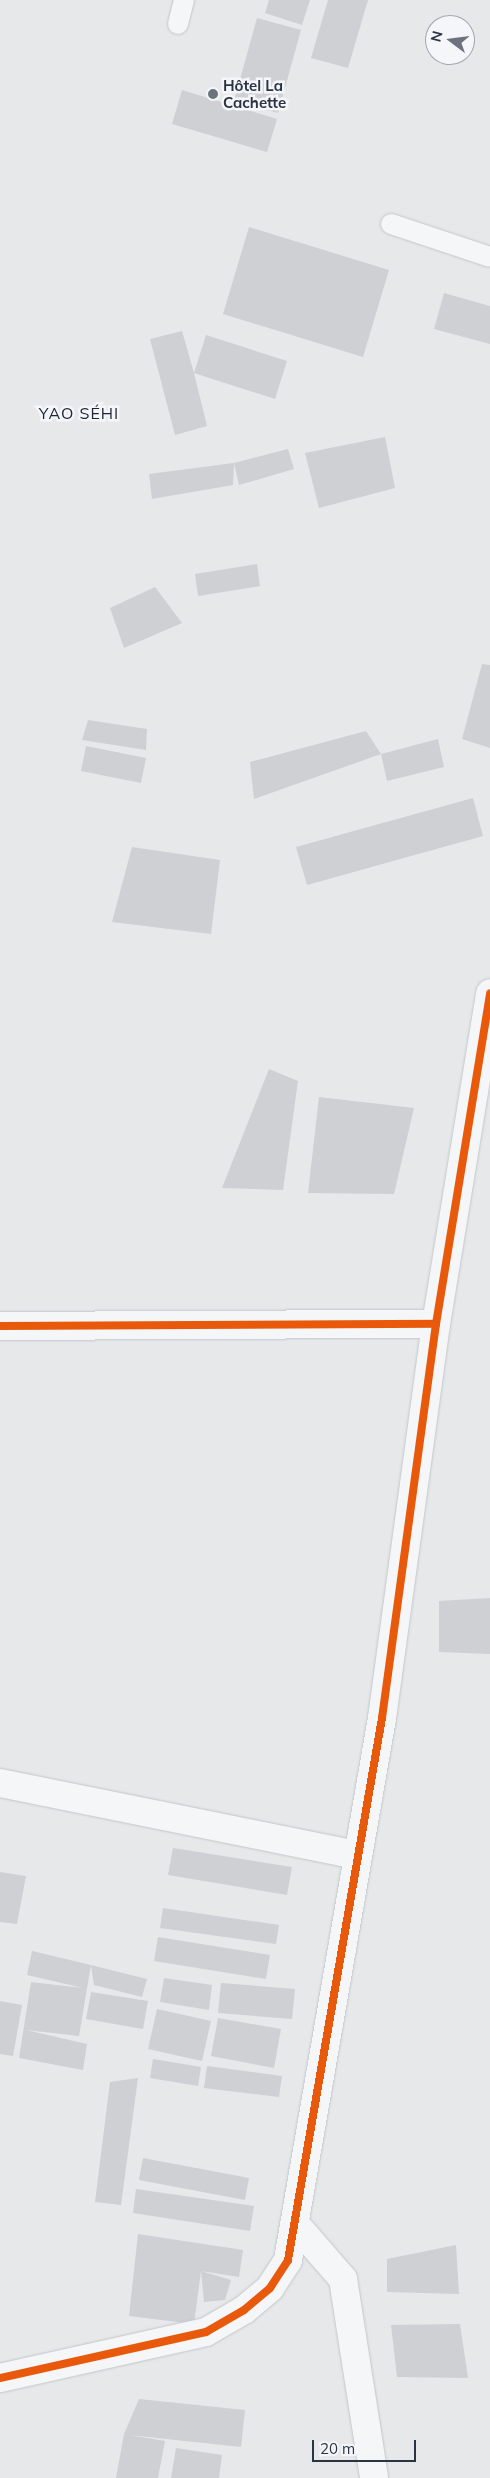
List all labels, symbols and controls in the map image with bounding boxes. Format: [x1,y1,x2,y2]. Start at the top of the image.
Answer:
north arrow [425,15,475,65]
text: N [426,29,447,44]
place label: Hôtel La Cachette [223,76,286,111]
marker: Hôtel La Cachette [207,88,219,100]
district label: YAO SÉHI [38,403,120,423]
scale bar [315,2430,419,2462]
text: 20 m [320,2439,355,2458]

